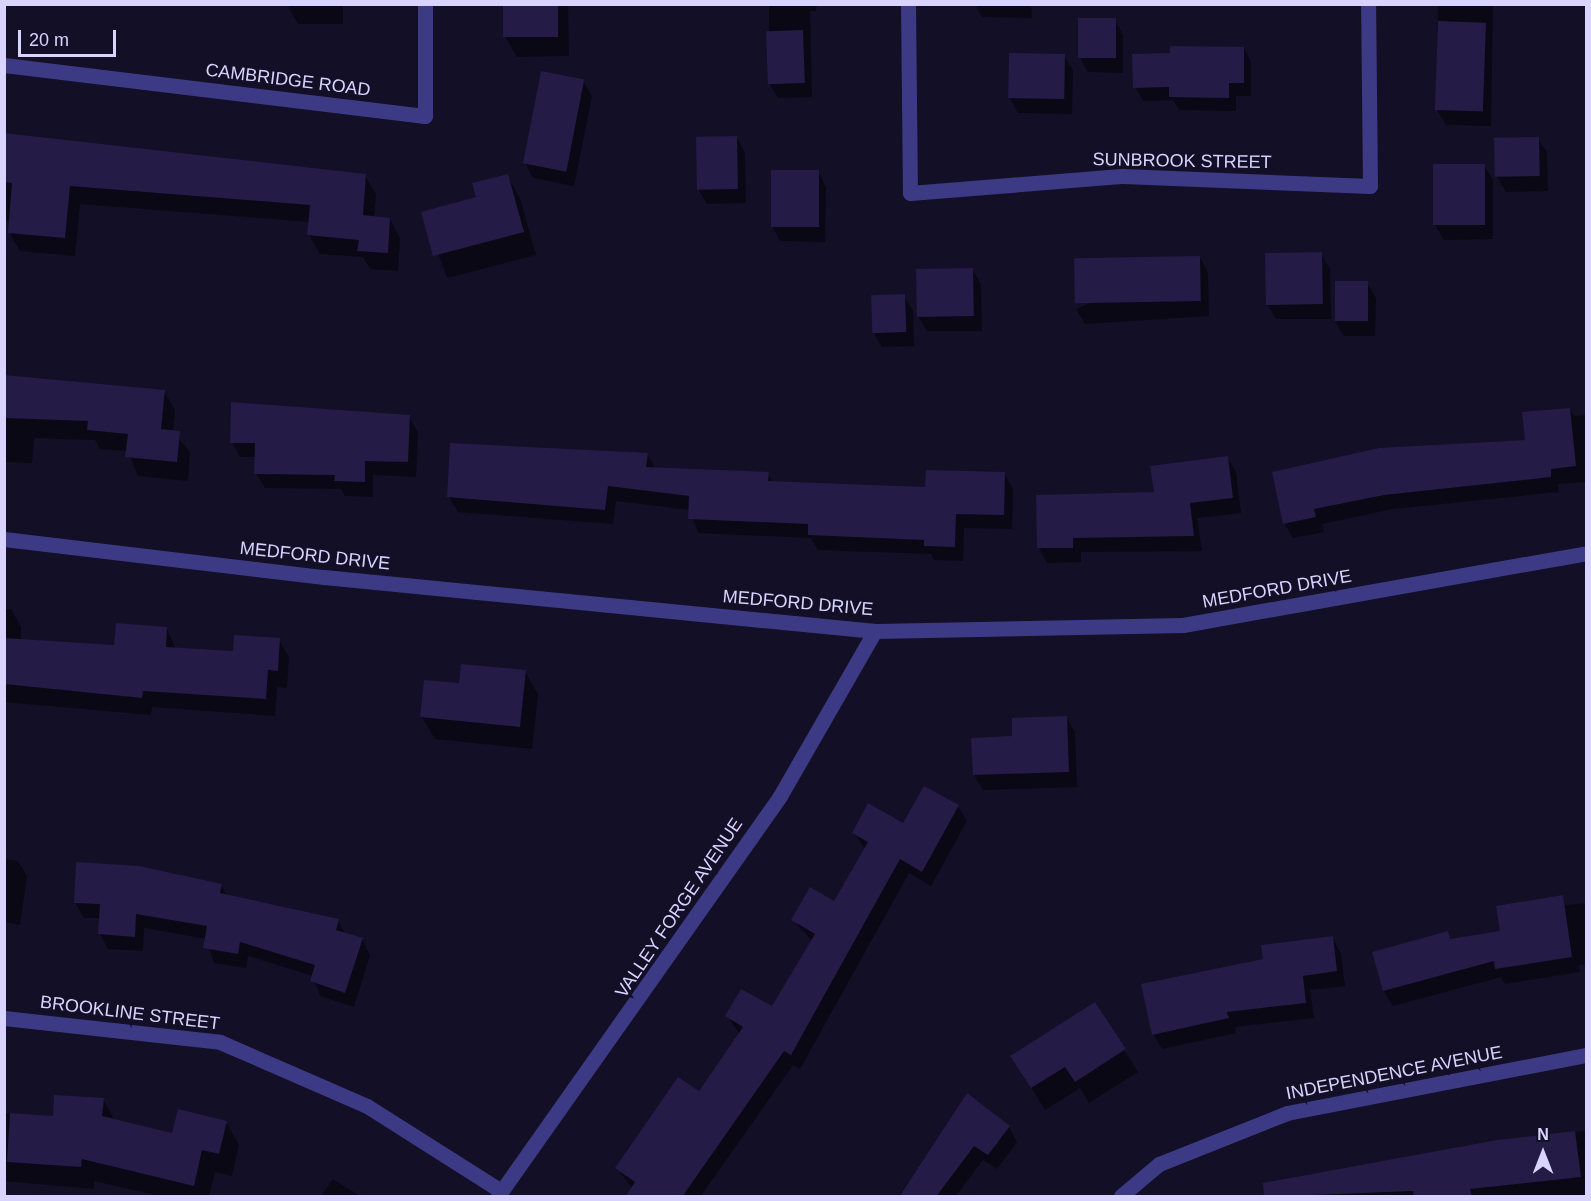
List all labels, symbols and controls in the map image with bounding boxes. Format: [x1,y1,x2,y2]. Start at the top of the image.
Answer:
scale bar [21,18,118,56]
text: 20 m [29,30,69,50]
street label: CAMBRIDGE ROAD [204,59,372,101]
street label: SUNBROOK STREET [1092,149,1272,173]
street label: MEDFORD DRIVE [239,537,391,575]
street label: MEDFORD DRIVE [1201,565,1353,613]
street label: MEDFORD DRIVE [722,586,874,620]
street label: VALLEY FORGE AVENUE [610,814,748,1002]
street label: BROOKLINE STREET [39,991,221,1035]
street label: INDEPENDENCE AVENUE [1284,1041,1504,1105]
north arrow [1513,1123,1573,1183]
text: N [1537,1126,1549,1143]

